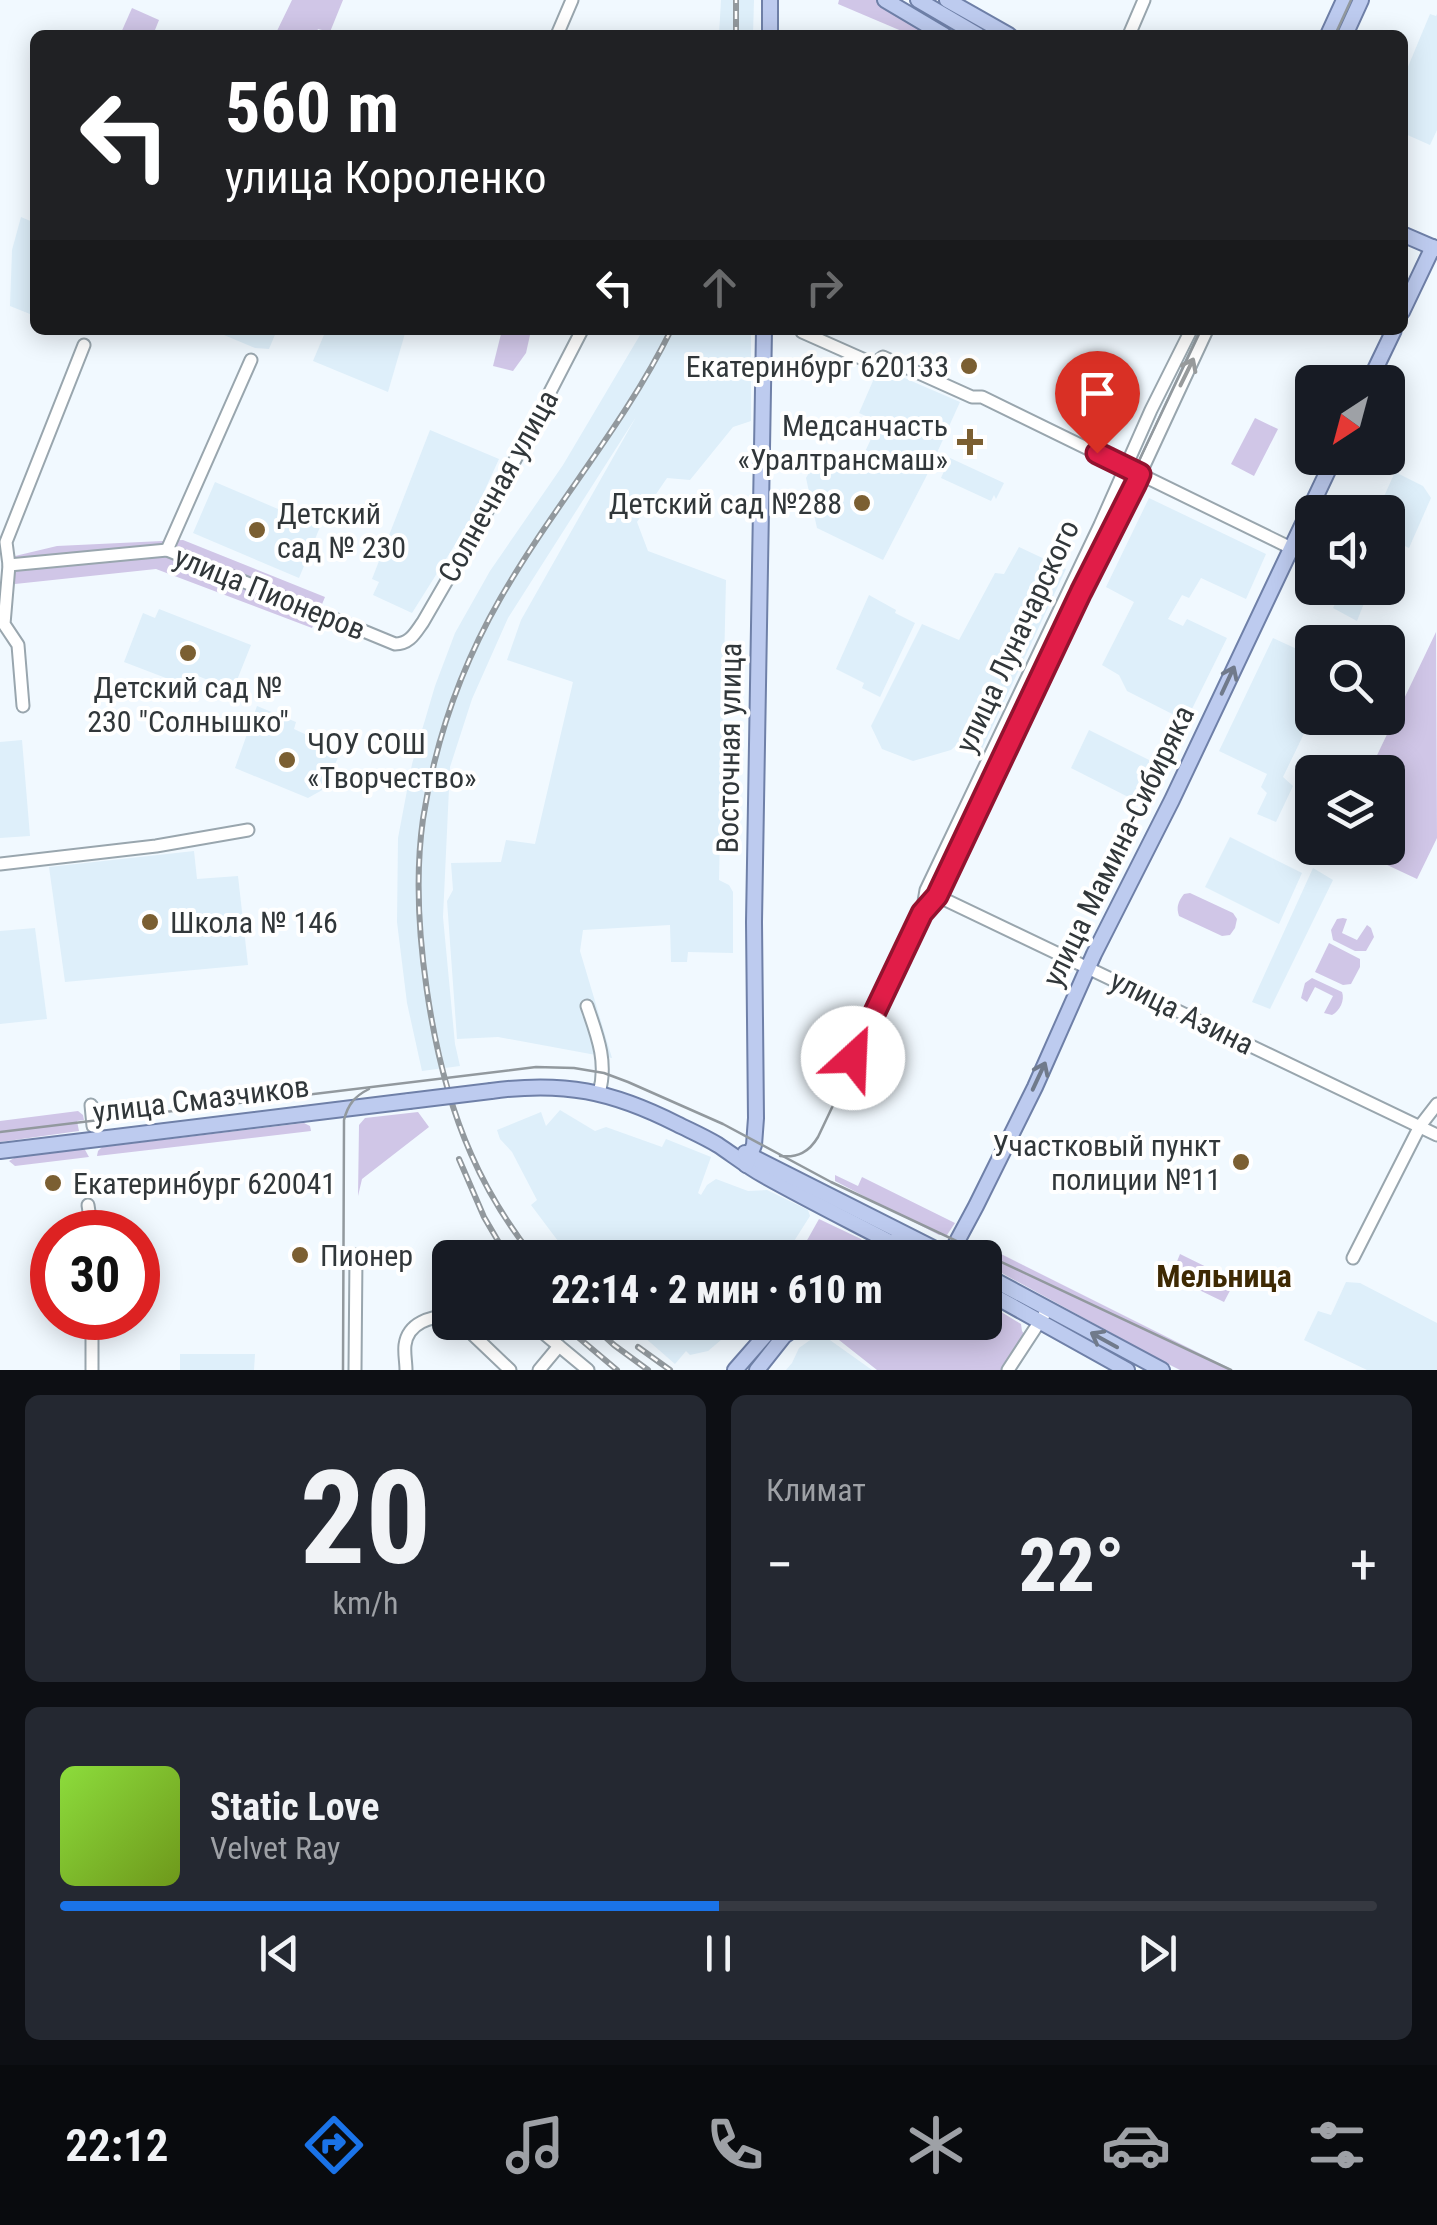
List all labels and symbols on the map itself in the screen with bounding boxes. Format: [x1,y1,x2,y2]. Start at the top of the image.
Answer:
place label: Екатеринбург 620133 [686,349,949,384]
pin [1055,351,1140,454]
marker: Екатеринбург 620133 [958,355,980,377]
one-way arrow [1178,358,1197,388]
north arrow [1295,365,1405,475]
street label: Солнечная улица [431,384,565,588]
place label: Медсанчасть «Уралтрансмаш» [738,408,948,477]
marker: Медсанчасть «Уралтрансмаш» [957,429,983,455]
place label: Детский сад №288 [609,486,842,521]
marker: Детский сад №288 [851,492,873,514]
place label: Детский сад № 230 [277,496,406,565]
street label: улица Луначарского [948,514,1086,758]
marker: Детский сад № 230 [246,519,268,541]
street label: улица Пионеров [169,539,371,647]
marker: Детский сад № 230 "Солнышко" [177,642,199,664]
street label: Восточная улица [710,642,748,854]
one-way arrow [1220,666,1239,696]
place label: Детский сад № 230 "Солнышко" [87,670,289,739]
street label: улица Мамина-Сибиряка [1035,700,1201,992]
place label: ЧОУ СОШ «Творчество» [307,726,476,795]
marker: ЧОУ СОШ «Творчество» [276,749,298,771]
place label: Школа № 146 [170,905,338,940]
marker: Школа № 146 [139,911,161,933]
street label: улица Азина [1105,962,1259,1062]
position arrow [801,1006,905,1110]
one-way arrow [1031,1061,1049,1092]
street label: улица Смазчиков [91,1068,311,1130]
place label: Участковый пункт полиции №11 [992,1128,1221,1197]
marker: Участковый пункт полиции №11 [1230,1151,1252,1173]
place label: Екатеринбург 620041 [73,1166,336,1201]
marker: Екатеринбург 620041 [42,1172,64,1194]
speed limit sign: 30 [30,1210,160,1340]
place label: Пионер [320,1238,413,1273]
marker: Пионер [289,1244,311,1266]
district label: Мельница [1156,1257,1292,1295]
one-way arrow [1090,1330,1119,1350]

